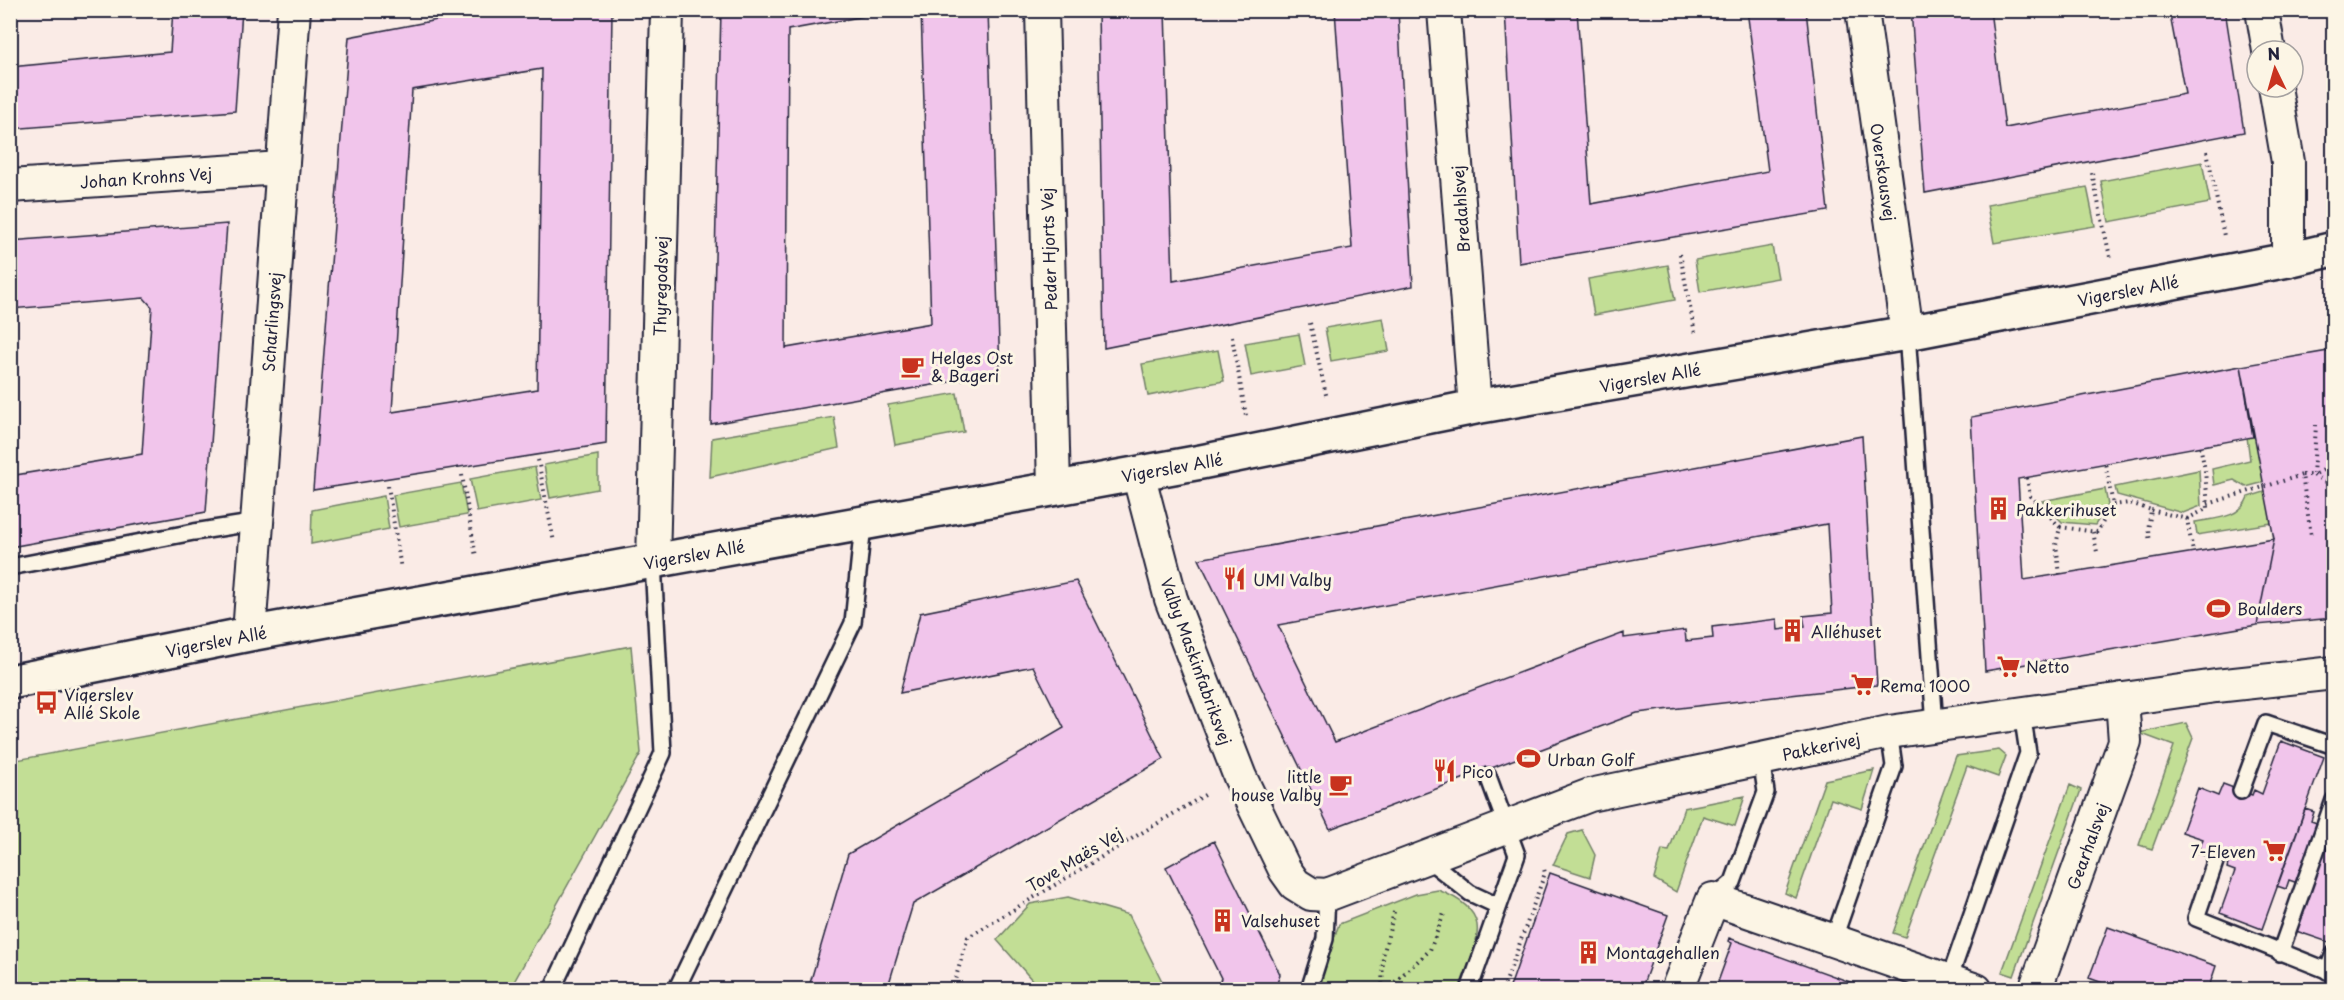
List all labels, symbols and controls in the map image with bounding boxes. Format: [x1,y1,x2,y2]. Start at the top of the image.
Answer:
north arrow [2245,39,2305,99]
text: N [2266,41,2281,66]
street label: Overskousvej [1865,121,1903,223]
street label: Johan Krohns Vej [79,160,213,194]
street label: Bredahlsvej [1445,165,1475,253]
street label: Peder Hjorts Vej [1034,187,1062,311]
street label: Thyregodsvej [647,236,673,336]
street label: Vigerslev Allé [2075,268,2181,312]
street label: Scharlingsvej [256,271,286,373]
place label: Helges Ost & Bageri [931,345,1013,387]
cafe icon: Helges Ost & Bageri [900,353,926,379]
street label: Vigerslev Allé [1597,356,1703,398]
street label: Vigerslev Allé [1119,446,1225,488]
building icon: Pakkerihuset [1985,496,2011,522]
place label: Pakkerihuset [2016,497,2117,521]
street label: Vigerslev Allé [641,533,747,575]
restaurant icon: UMI Valby [1222,566,1248,592]
place label: UMI Valby [1253,567,1332,591]
street label: Valby Maskinfabriksvej [1156,574,1238,748]
sports icon: Boulders [2206,595,2232,621]
place label: Boulders [2237,596,2302,620]
building icon: Alléhuset [1780,618,1806,644]
street label: Vigerslev Allé [163,619,269,663]
place label: Alléhuset [1811,619,1882,643]
supermarket icon: Netto [1995,653,2021,679]
place label: Netto [2026,654,2069,678]
supermarket icon: Rema 1000 [1849,672,1875,698]
place label: Rema 1000 [1880,673,1970,697]
place label: Vigerslev Allé Skole [64,682,140,724]
bus stop icon: Vigerslev Allé Skole [33,690,59,716]
street label: Pakkerivej [1780,726,1862,766]
sports icon: Urban Golf [1516,746,1542,772]
place label: Urban Golf [1547,747,1636,771]
restaurant icon: Pico [1431,758,1457,784]
place label: Pico [1462,759,1493,783]
place label: little house Valby [1231,764,1322,806]
cafe icon: little house Valby [1327,772,1353,798]
street label: Gearhalsvej [2060,799,2114,893]
street label: Tove Maës Vej [1021,821,1127,897]
supermarket icon: 7-Eleven [2261,838,2287,864]
place label: 7-Eleven [2191,839,2256,863]
building icon: Valsehuset [1210,907,1236,933]
place label: Valsehuset [1241,908,1320,932]
building icon: Montagehallen [1575,939,1601,965]
place label: Montagehallen [1606,940,1720,964]

